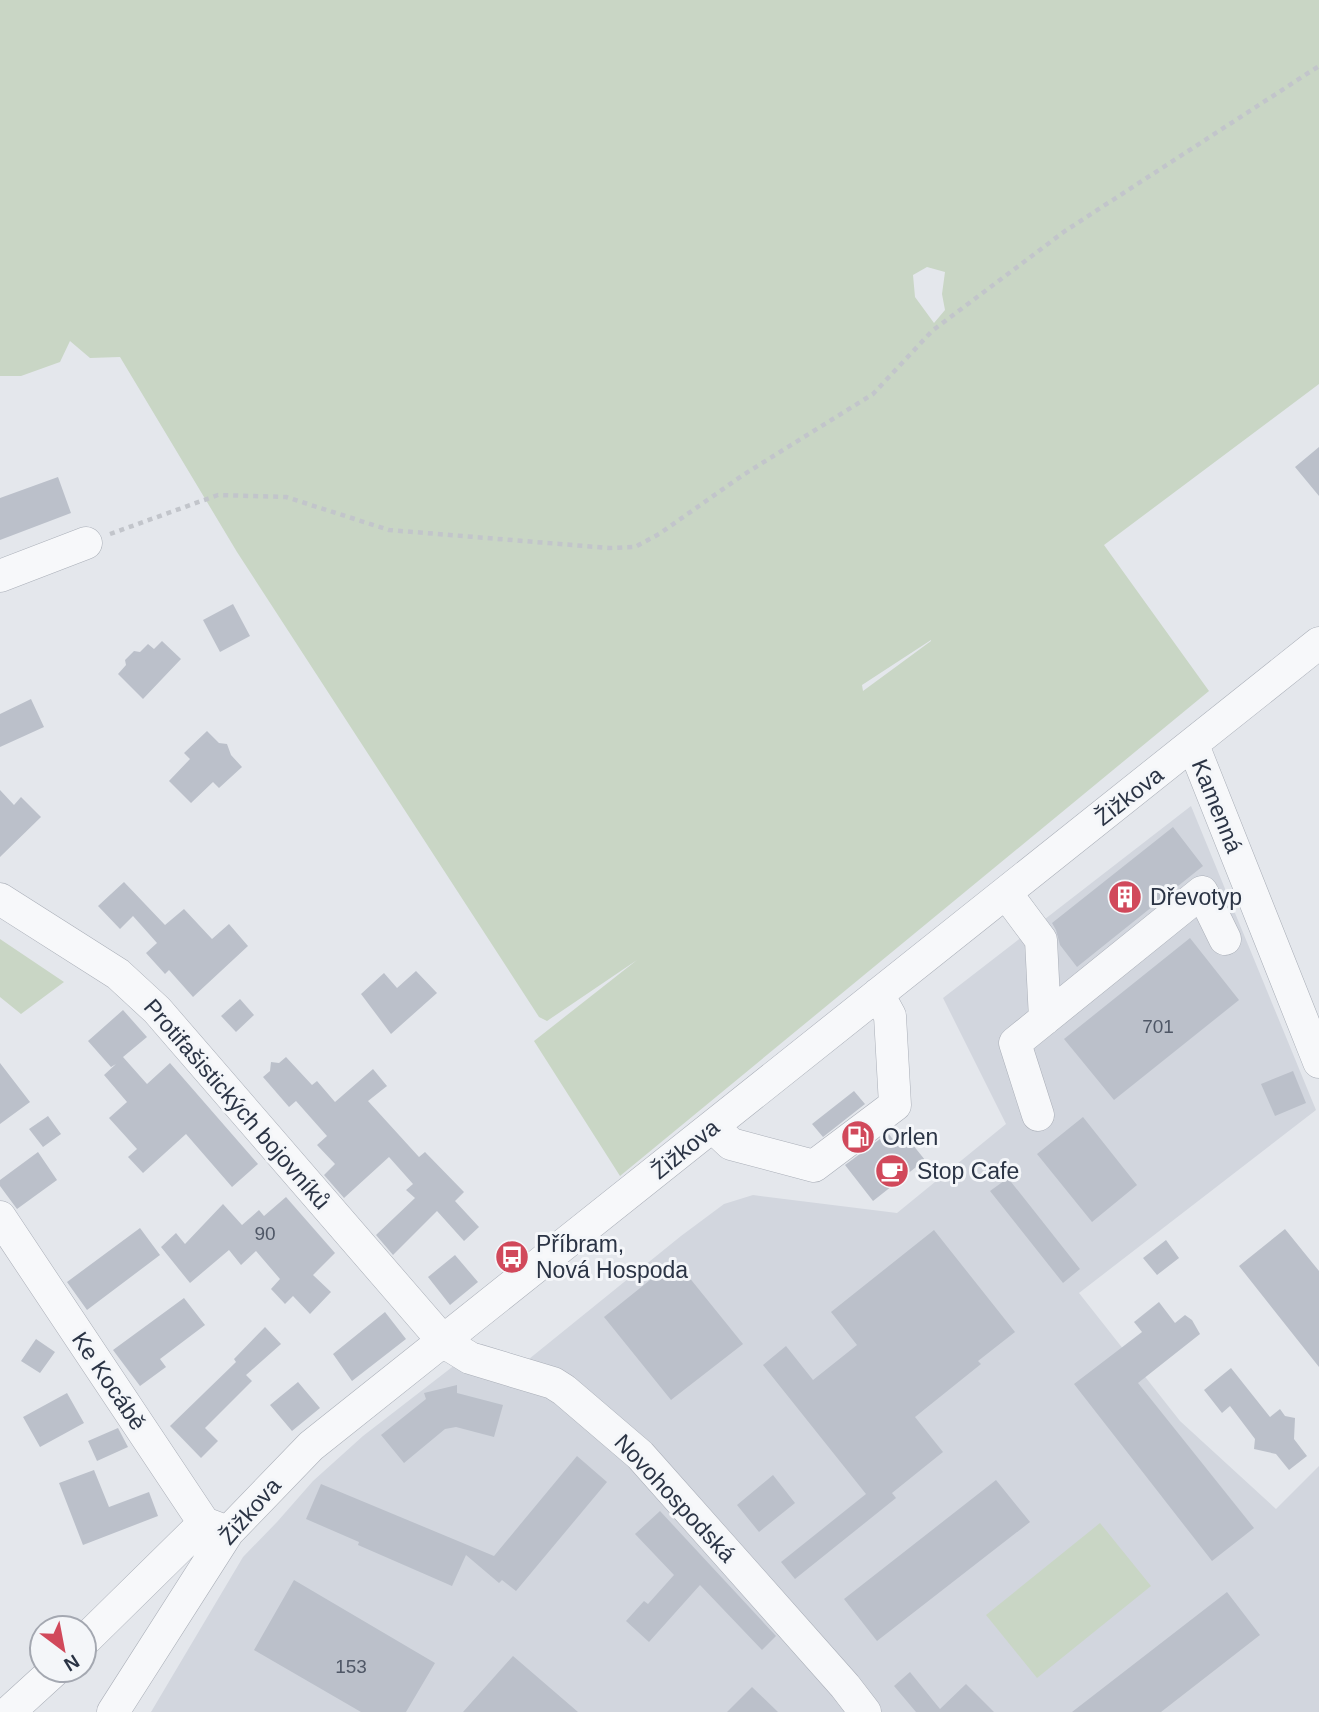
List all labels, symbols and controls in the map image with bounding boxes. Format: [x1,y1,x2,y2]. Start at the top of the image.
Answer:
street label: Kamenná [1187,755,1248,857]
street label: Žižkova [1090,761,1168,831]
building icon: Dřevotyp [1106,878,1144,916]
place label: Dřevotyp [1150,884,1242,910]
street label: Protifašistických bojovníků [139,994,335,1214]
house number: 701 [1142,1016,1174,1037]
street label: Žižkova [646,1114,724,1184]
fuel station icon: Orlen [839,1118,877,1156]
place label: Orlen [882,1124,938,1150]
cafe icon: Stop Cafe [873,1152,911,1190]
place label: Stop Cafe [917,1158,1019,1184]
house number: 90 [254,1223,276,1244]
place label: Příbram, Nová Hospoda [536,1231,688,1283]
bus stop icon: Příbram, Nová Hospoda [493,1238,531,1276]
street label: Ke Kocábě [67,1327,151,1435]
street label: Novohospodská [609,1429,741,1567]
street label: Žižkova [214,1472,286,1549]
north arrow [28,1614,98,1684]
text: N [60,1650,83,1676]
house number: 153 [335,1656,367,1677]

